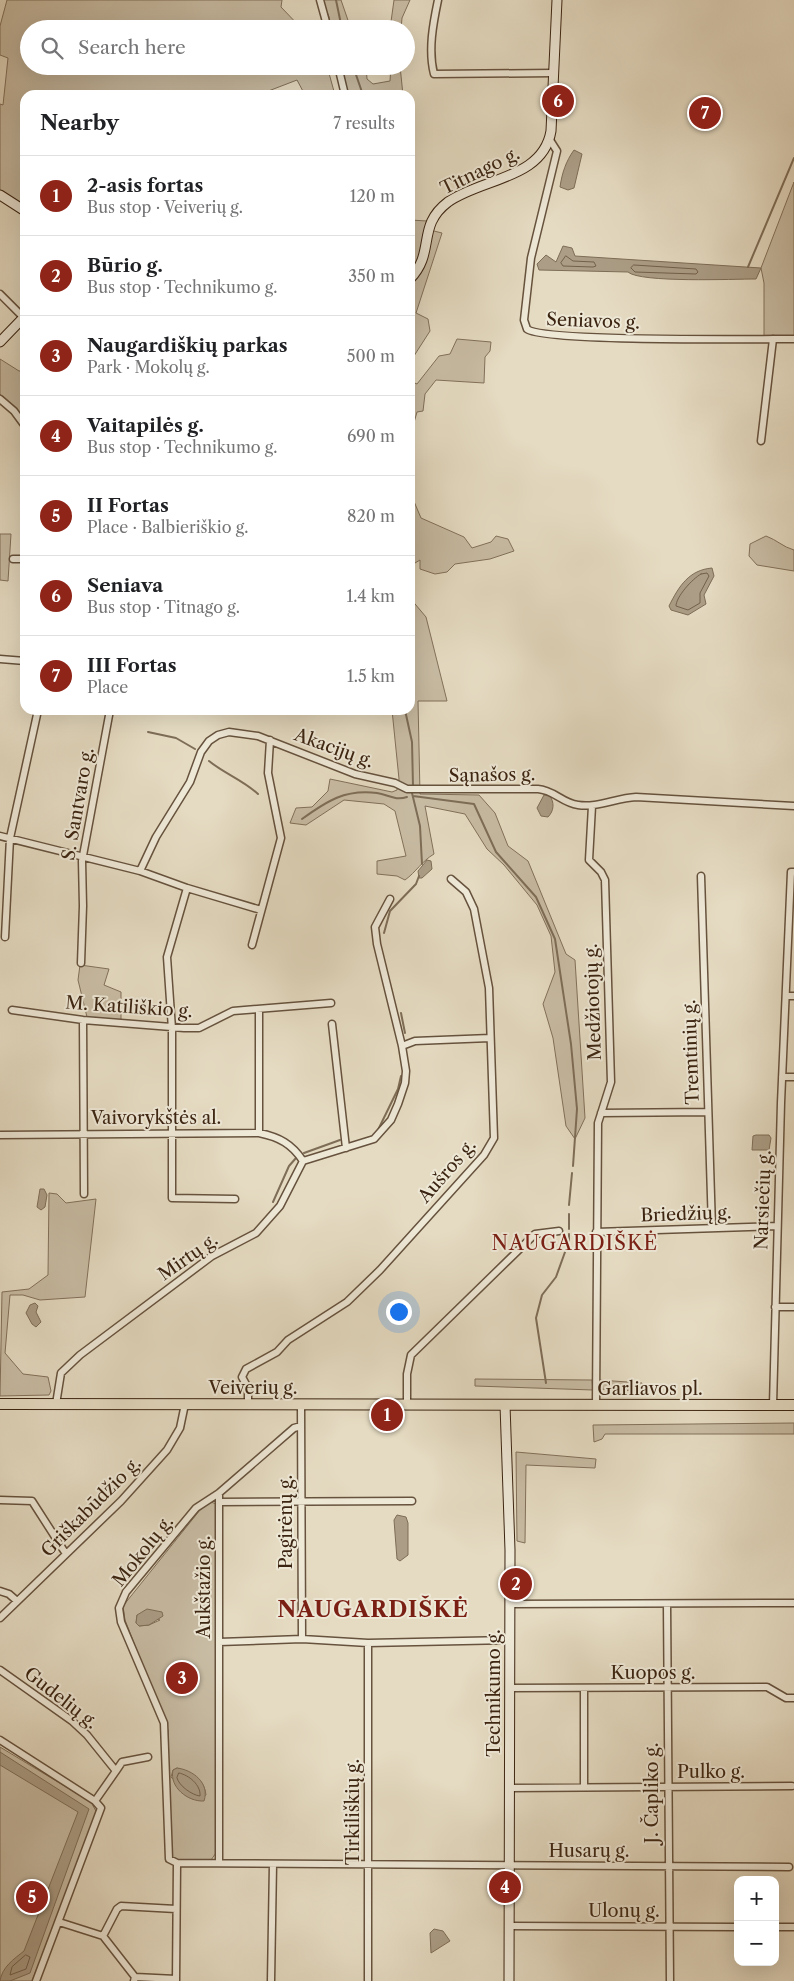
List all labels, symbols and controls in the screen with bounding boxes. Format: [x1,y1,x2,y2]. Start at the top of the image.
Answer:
search box [20,20,415,75]
icon: search [38,34,66,62]
text: Search here [78,36,186,59]
pin: 6 [542,82,574,120]
pin: 7 [689,94,721,132]
text: Nearby [40,110,119,135]
text: 7 results [333,113,395,133]
street label: Titnago g. [437,142,523,200]
text: 2-asis fortas [87,174,203,197]
text: 1 [52,186,60,206]
text: 120 m [350,186,395,206]
text: Bus stop · Veiverių g. [87,197,243,217]
text: Būrio g. [87,254,163,277]
text: 2 [51,266,61,286]
text: 350 m [348,266,395,286]
text: Bus stop · Technikumo g. [87,277,277,297]
street label: Seniavos g. [546,308,640,334]
text: Naugardiškių parkas [87,334,288,357]
text: 3 [51,346,61,366]
text: 500 m [347,346,395,366]
text: Park · Mokolų g. [87,357,210,377]
text: Vaitapilės g. [87,414,204,437]
text: 4 [51,426,61,446]
text: 690 m [347,426,395,446]
text: Bus stop · Technikumo g. [87,437,277,457]
text: II Fortas [87,494,169,517]
text: 5 [52,506,60,526]
text: 820 m [347,506,395,526]
text: Place · Balbieriškio g. [87,517,248,537]
text: Seniava [87,574,163,597]
text: 6 [51,586,61,606]
text: 1.4 km [346,586,395,606]
text: Bus stop · Titnago g. [87,597,240,617]
text: III Fortas [87,654,177,677]
text: 7 [52,666,60,686]
text: 1.5 km [347,666,395,686]
text: Place [87,677,128,697]
street label: Akacijų g. [290,723,377,772]
street label: S. Santvaro g. [57,746,99,862]
street label: Sąnašos g. [448,763,536,787]
street label: Medžiotojų g. [580,943,606,1061]
street label: M. Katiliškio g. [65,992,193,1022]
street label: Tremtinių g. [678,999,704,1105]
street label: Vaivorykštės al. [90,1107,221,1129]
street label: Aušros g. [413,1135,481,1208]
street label: Narsiečių g. [750,1150,776,1250]
street label: Briedžių g. [640,1201,732,1227]
street label: Mirtų g. [154,1229,222,1285]
district label: NAUGARDIŠKĖ [492,1230,658,1255]
your location [386,1299,412,1325]
street label: Veiverių g. [208,1377,297,1399]
street label: Garliavos pl. [597,1378,703,1400]
pin: 1 [371,1396,403,1434]
street label: Griškabūdžio g. [36,1452,146,1562]
street label: Pagirėnų g. [275,1475,297,1569]
street label: Mokolų g. [108,1511,178,1591]
street label: Aukštažio g. [193,1536,215,1639]
pin: 2 [500,1565,532,1603]
district label: NAUGARDIŠKĖ [277,1595,469,1623]
street label: Technikumo g. [483,1629,505,1757]
pin: 3 [166,1659,198,1697]
street label: Gudelių g. [20,1662,102,1734]
street label: Kuopos g. [610,1662,696,1684]
street label: J. Čapliko g. [639,1743,663,1846]
street label: Tirkiliškių g. [342,1759,364,1865]
street label: Pulko g. [677,1761,745,1783]
street label: Husarų g. [549,1840,629,1862]
pin: 4 [489,1868,521,1906]
map controls [734,1876,779,1966]
button: + [734,1876,779,1921]
pin: 5 [16,1878,48,1916]
street label: Ulonų g. [588,1900,660,1922]
button: − [734,1921,779,1966]

